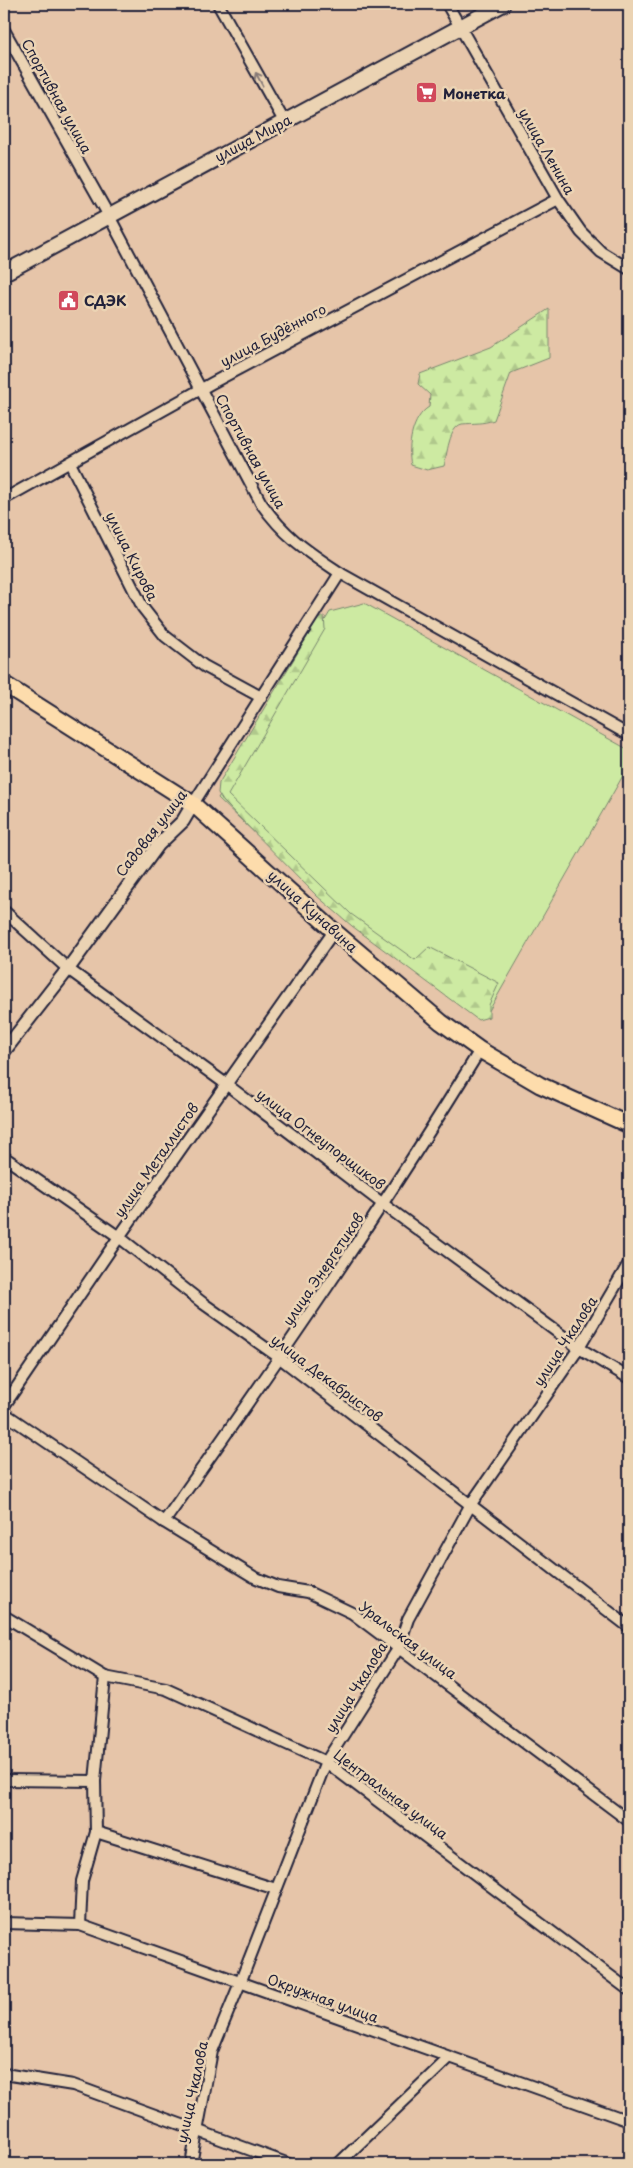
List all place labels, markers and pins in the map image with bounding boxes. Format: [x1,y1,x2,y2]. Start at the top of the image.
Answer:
supermarket icon: Монетка [415,81,439,105]
place label: Монетка [443,83,506,104]
public building icon: СДЭК [56,288,80,312]
place label: СДЭК [84,290,127,311]

